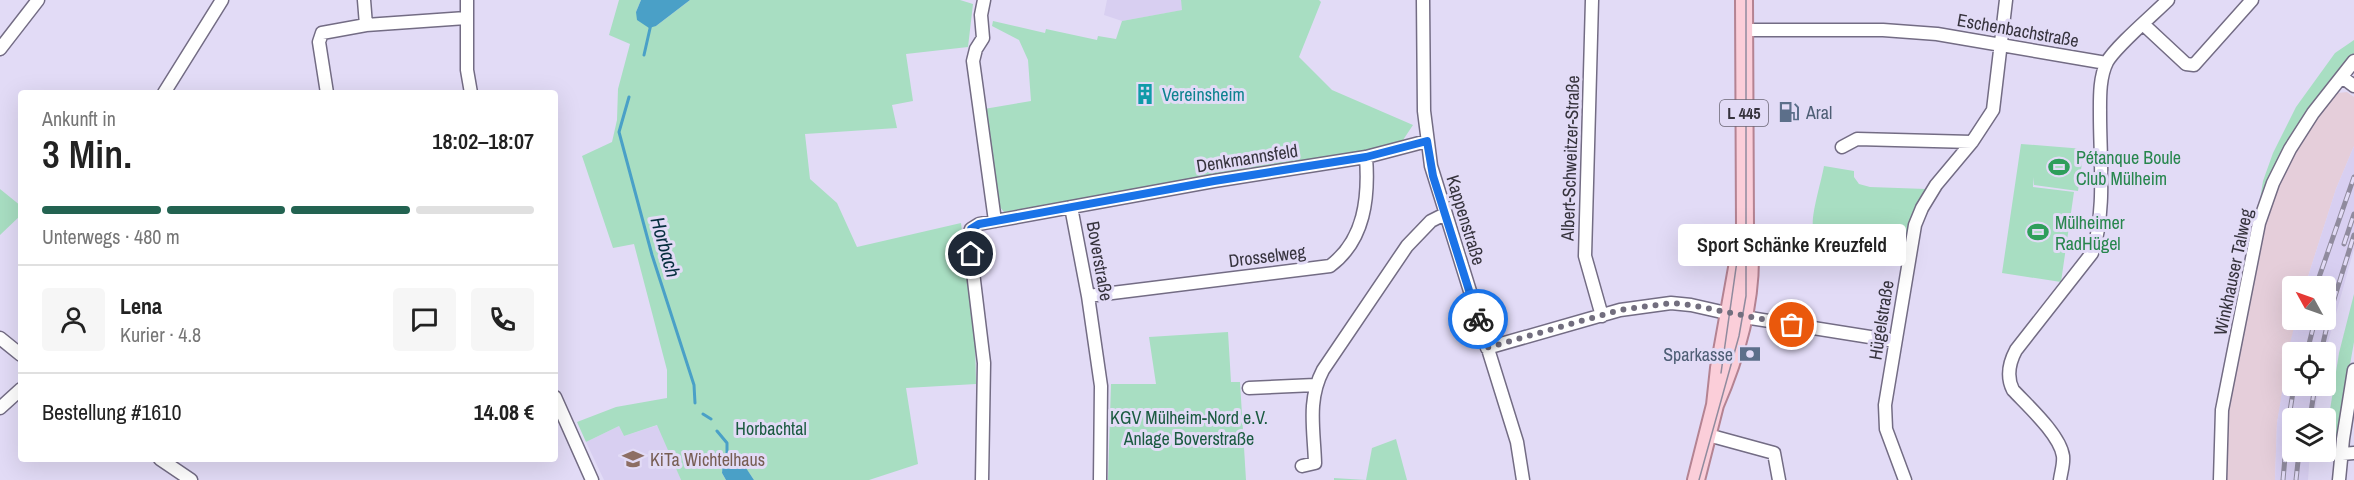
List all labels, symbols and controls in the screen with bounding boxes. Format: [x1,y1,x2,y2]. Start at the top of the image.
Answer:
street label: Eschenbachstraße [1955,7,2081,53]
street label: Albert-Schweitzer-Straße [1555,75,1585,242]
building icon: Vereinsheim [1133,82,1157,106]
place label: Vereinsheim [1162,82,1245,107]
road number: L 445 [1720,100,1768,126]
fuel station icon: Aral [1777,100,1801,124]
place label: Aral [1805,100,1832,125]
text: Ankunft in [42,105,116,132]
text: 18:02–18:07 [432,126,534,156]
text: 3 Min. [42,128,132,180]
street label: Denkmannsfeld [1194,138,1300,178]
place label: Pétanque Boule Club Mülheim [2076,145,2181,191]
sports icon: Pétanque Boule Club Mülheim [2047,155,2071,179]
street label: Kappenstraße [1440,172,1492,268]
street label: Winkhauser Talweg [2207,206,2259,338]
place label: Mülheimer RadHügel [2055,210,2125,256]
water label: Horbach [644,213,688,281]
street label: Boverstraße [1081,219,1119,303]
sports icon: Mülheimer RadHügel [2026,220,2050,244]
text: Unterwegs · 480 m [42,223,180,250]
callout: Sport Schänke Kreuzfeld [1678,223,1906,265]
pin [945,228,996,279]
text: Sport Schänke Kreuzfeld [1697,231,1887,258]
icon: home [954,237,987,270]
street label: Drosselweg [1227,239,1308,273]
north arrow [2282,276,2336,330]
map controls [2282,276,2336,462]
street label: Hügelstraße [1862,278,1900,362]
button: person [42,288,105,351]
button: chat [393,288,456,351]
button: phone [471,288,534,351]
courier [1448,289,1508,349]
text: Lena [120,291,162,321]
pin [1766,299,1817,350]
icon: bike [1462,303,1495,336]
icon: bag [1775,308,1808,341]
text: Kurier · 4.8 [120,321,201,348]
place label: Sparkasse [1663,342,1733,367]
bank icon: Sparkasse [1738,342,1762,366]
button: locate [2282,342,2336,396]
text: Bestellung #1610 [42,397,181,427]
text: 14.08 € [474,397,534,427]
park label: KGV Mülheim-Nord e.V. Anlage Boverstraße [1110,405,1268,451]
button: layers [2282,408,2336,462]
park label: Horbachtal [735,416,807,441]
school or university icon: KiTa Wichtelhaus [621,447,645,471]
place label: KiTa Wichtelhaus [650,447,765,472]

